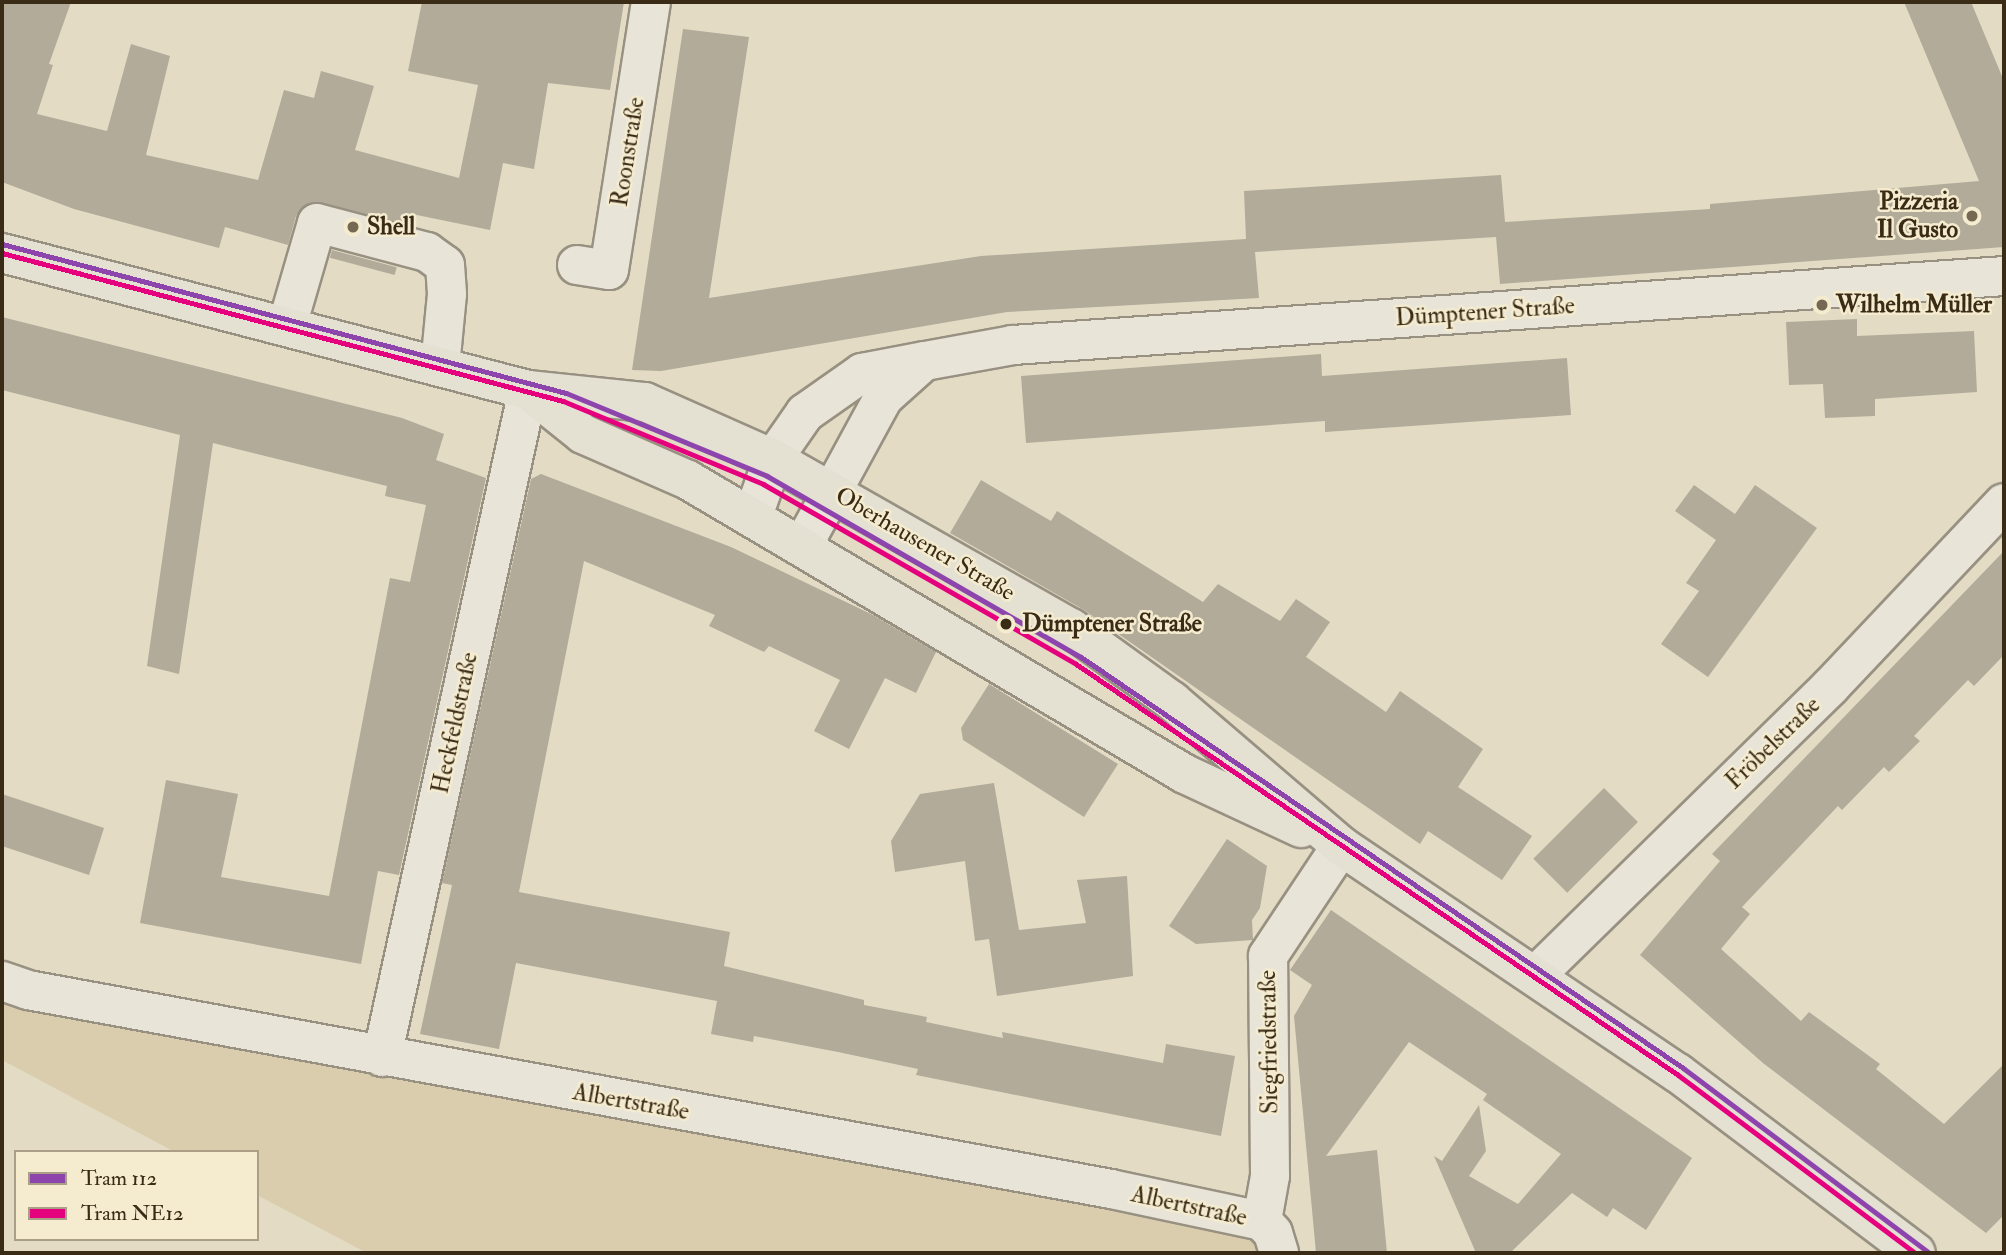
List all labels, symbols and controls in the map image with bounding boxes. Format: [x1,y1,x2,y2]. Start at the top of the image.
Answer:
street label: Roonstraße [605,95,651,209]
place label: Pizzeria Il Gusto [1877,188,1958,244]
marker: Pizzeria Il Gusto [1964,208,1980,224]
place label: Shell [367,213,415,241]
marker: Shell [345,219,361,235]
street label: Dümptener Straße [1394,291,1576,333]
place label: Wilhelm Müller [1836,291,1992,319]
marker: Wilhelm Müller [1814,297,1830,313]
street label: Oberhausener Straße [830,481,1020,607]
place label: Dümptener Straße [1022,610,1202,638]
marker: Dümptener Straße [996,614,1016,634]
street label: Heckfeldstraße [426,650,484,796]
street label: Fröbelstraße [1720,691,1826,795]
street label: Siegfriedstraße [1253,970,1285,1114]
street label: Albertstraße [571,1078,691,1126]
legend [14,1150,259,1241]
text: Tram 112 [81,1165,157,1192]
street label: Albertstraße [1128,1180,1250,1232]
text: Tram NE12 [81,1200,184,1227]

